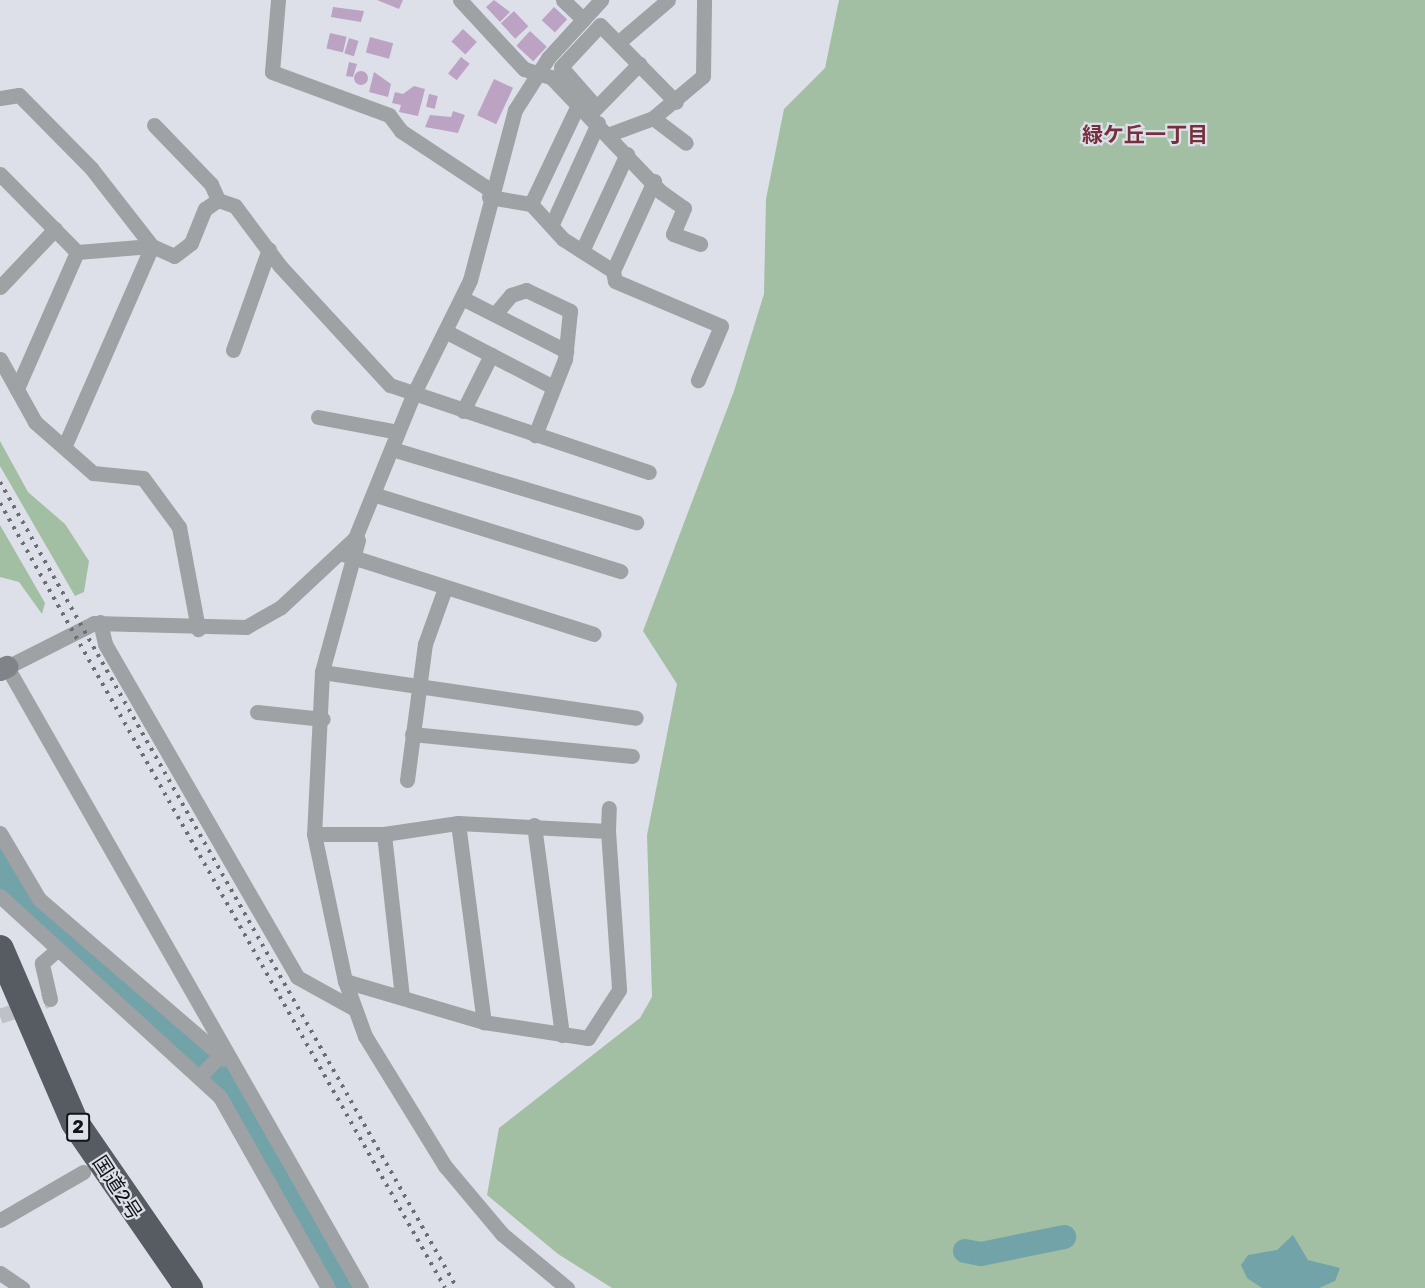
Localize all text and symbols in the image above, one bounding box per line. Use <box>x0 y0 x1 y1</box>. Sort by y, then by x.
district label: 緑ケ丘一丁目 <box>1082 122 1208 148</box>
road number: 2 <box>66 1112 90 1142</box>
street label: 国道2号 <box>87 1151 147 1225</box>

